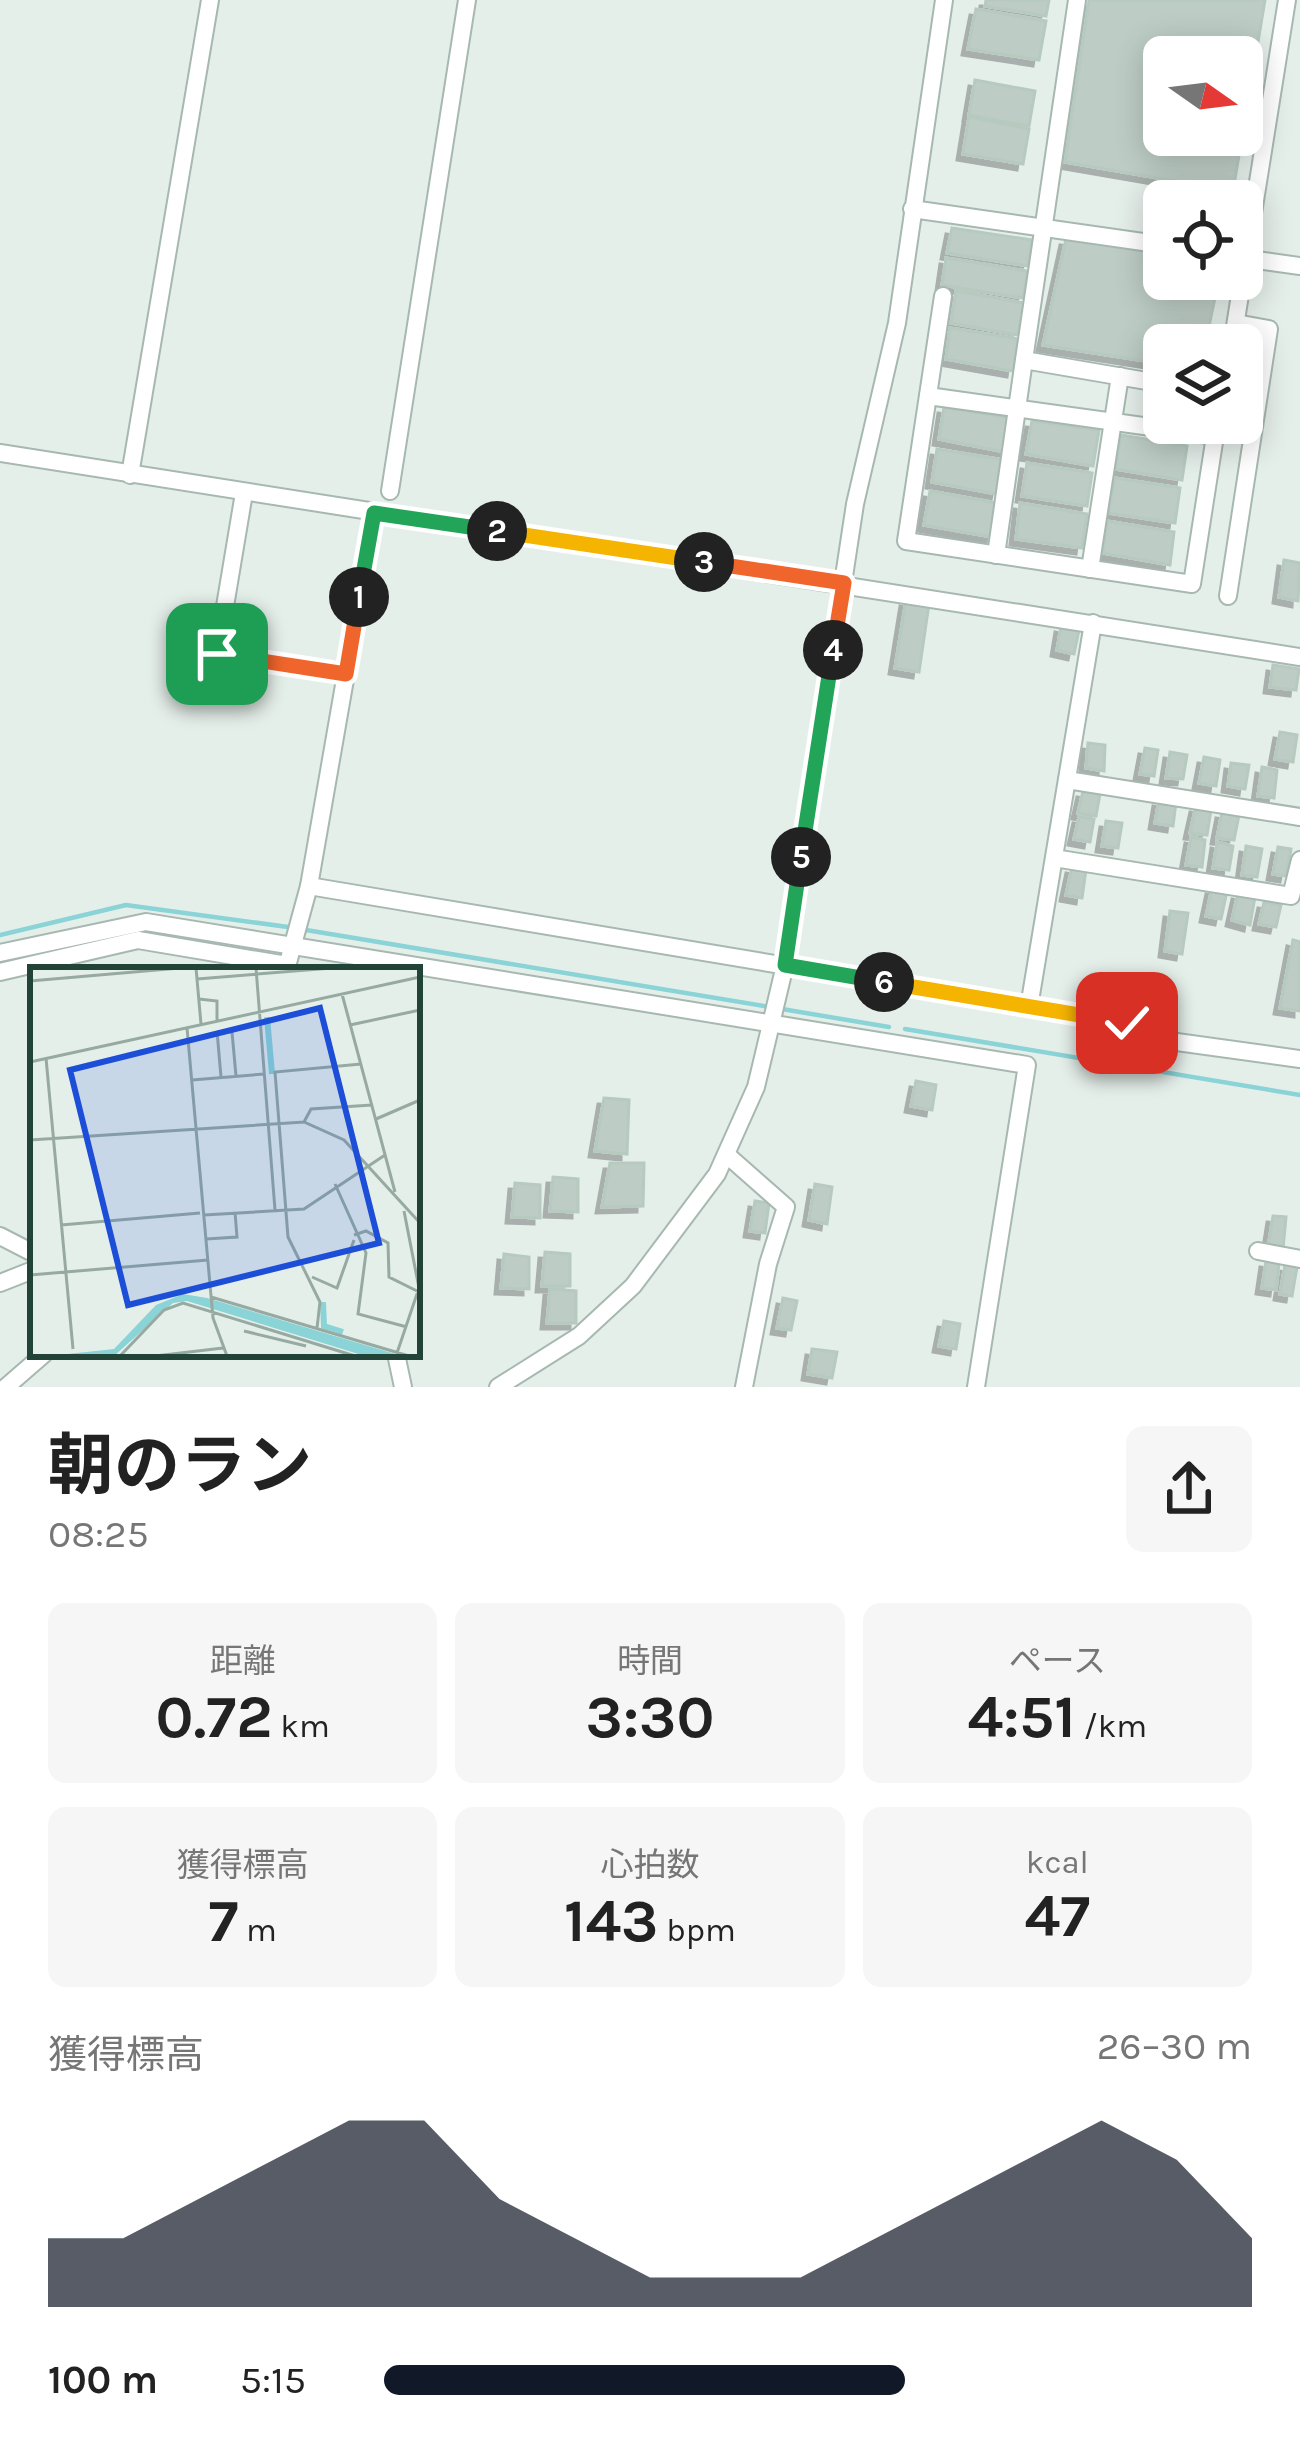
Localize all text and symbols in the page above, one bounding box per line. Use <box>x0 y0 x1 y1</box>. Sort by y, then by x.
north arrow <box>1143 36 1263 156</box>
map controls <box>1143 36 1263 444</box>
button: locate <box>1143 180 1263 300</box>
button: layers <box>1143 324 1263 444</box>
pin: 2 <box>467 501 527 561</box>
text: 2 <box>487 512 507 550</box>
pin: 3 <box>674 532 734 592</box>
text: 3 <box>694 543 714 581</box>
pin: 1 <box>329 567 389 627</box>
text: 1 <box>353 578 365 616</box>
pin <box>166 603 268 705</box>
pin: 4 <box>803 620 863 680</box>
icon: arrive <box>184 621 250 687</box>
text: 4 <box>823 631 843 669</box>
pin: 5 <box>771 827 831 887</box>
text: 5 <box>791 838 811 876</box>
pin: 6 <box>854 952 914 1012</box>
text: 6 <box>874 963 894 1001</box>
inset map <box>30 967 420 1357</box>
pin <box>1076 972 1178 1074</box>
icon: check <box>1094 990 1160 1056</box>
button: share <box>1126 1426 1252 1552</box>
text: 朝のラン <box>48 1427 312 1505</box>
text: 08:25 <box>48 1511 149 1557</box>
text: 距離 <box>210 1642 276 1680</box>
text: 時間 <box>617 1642 683 1680</box>
text: ペース <box>1009 1642 1106 1680</box>
text: 0.72 <box>156 1682 273 1752</box>
text: 3:30 <box>586 1682 714 1752</box>
text: 4:51 <box>967 1682 1076 1752</box>
text: km <box>273 1707 330 1745</box>
text: /km <box>1076 1707 1147 1745</box>
text: kcal <box>1026 1843 1089 1881</box>
text: 獲得標高 <box>177 1846 309 1884</box>
text: 心拍数 <box>600 1846 699 1884</box>
text: 47 <box>1025 1881 1090 1951</box>
text: 7 <box>208 1886 238 1956</box>
text: 143 <box>564 1886 658 1956</box>
text: m <box>238 1911 277 1949</box>
text: bpm <box>658 1911 736 1949</box>
text: 26–30 m <box>1097 2023 1252 2069</box>
text: 獲得標高 <box>48 2032 204 2078</box>
text: 100 m <box>48 2357 158 2403</box>
text: 5:15 <box>240 2357 306 2403</box>

